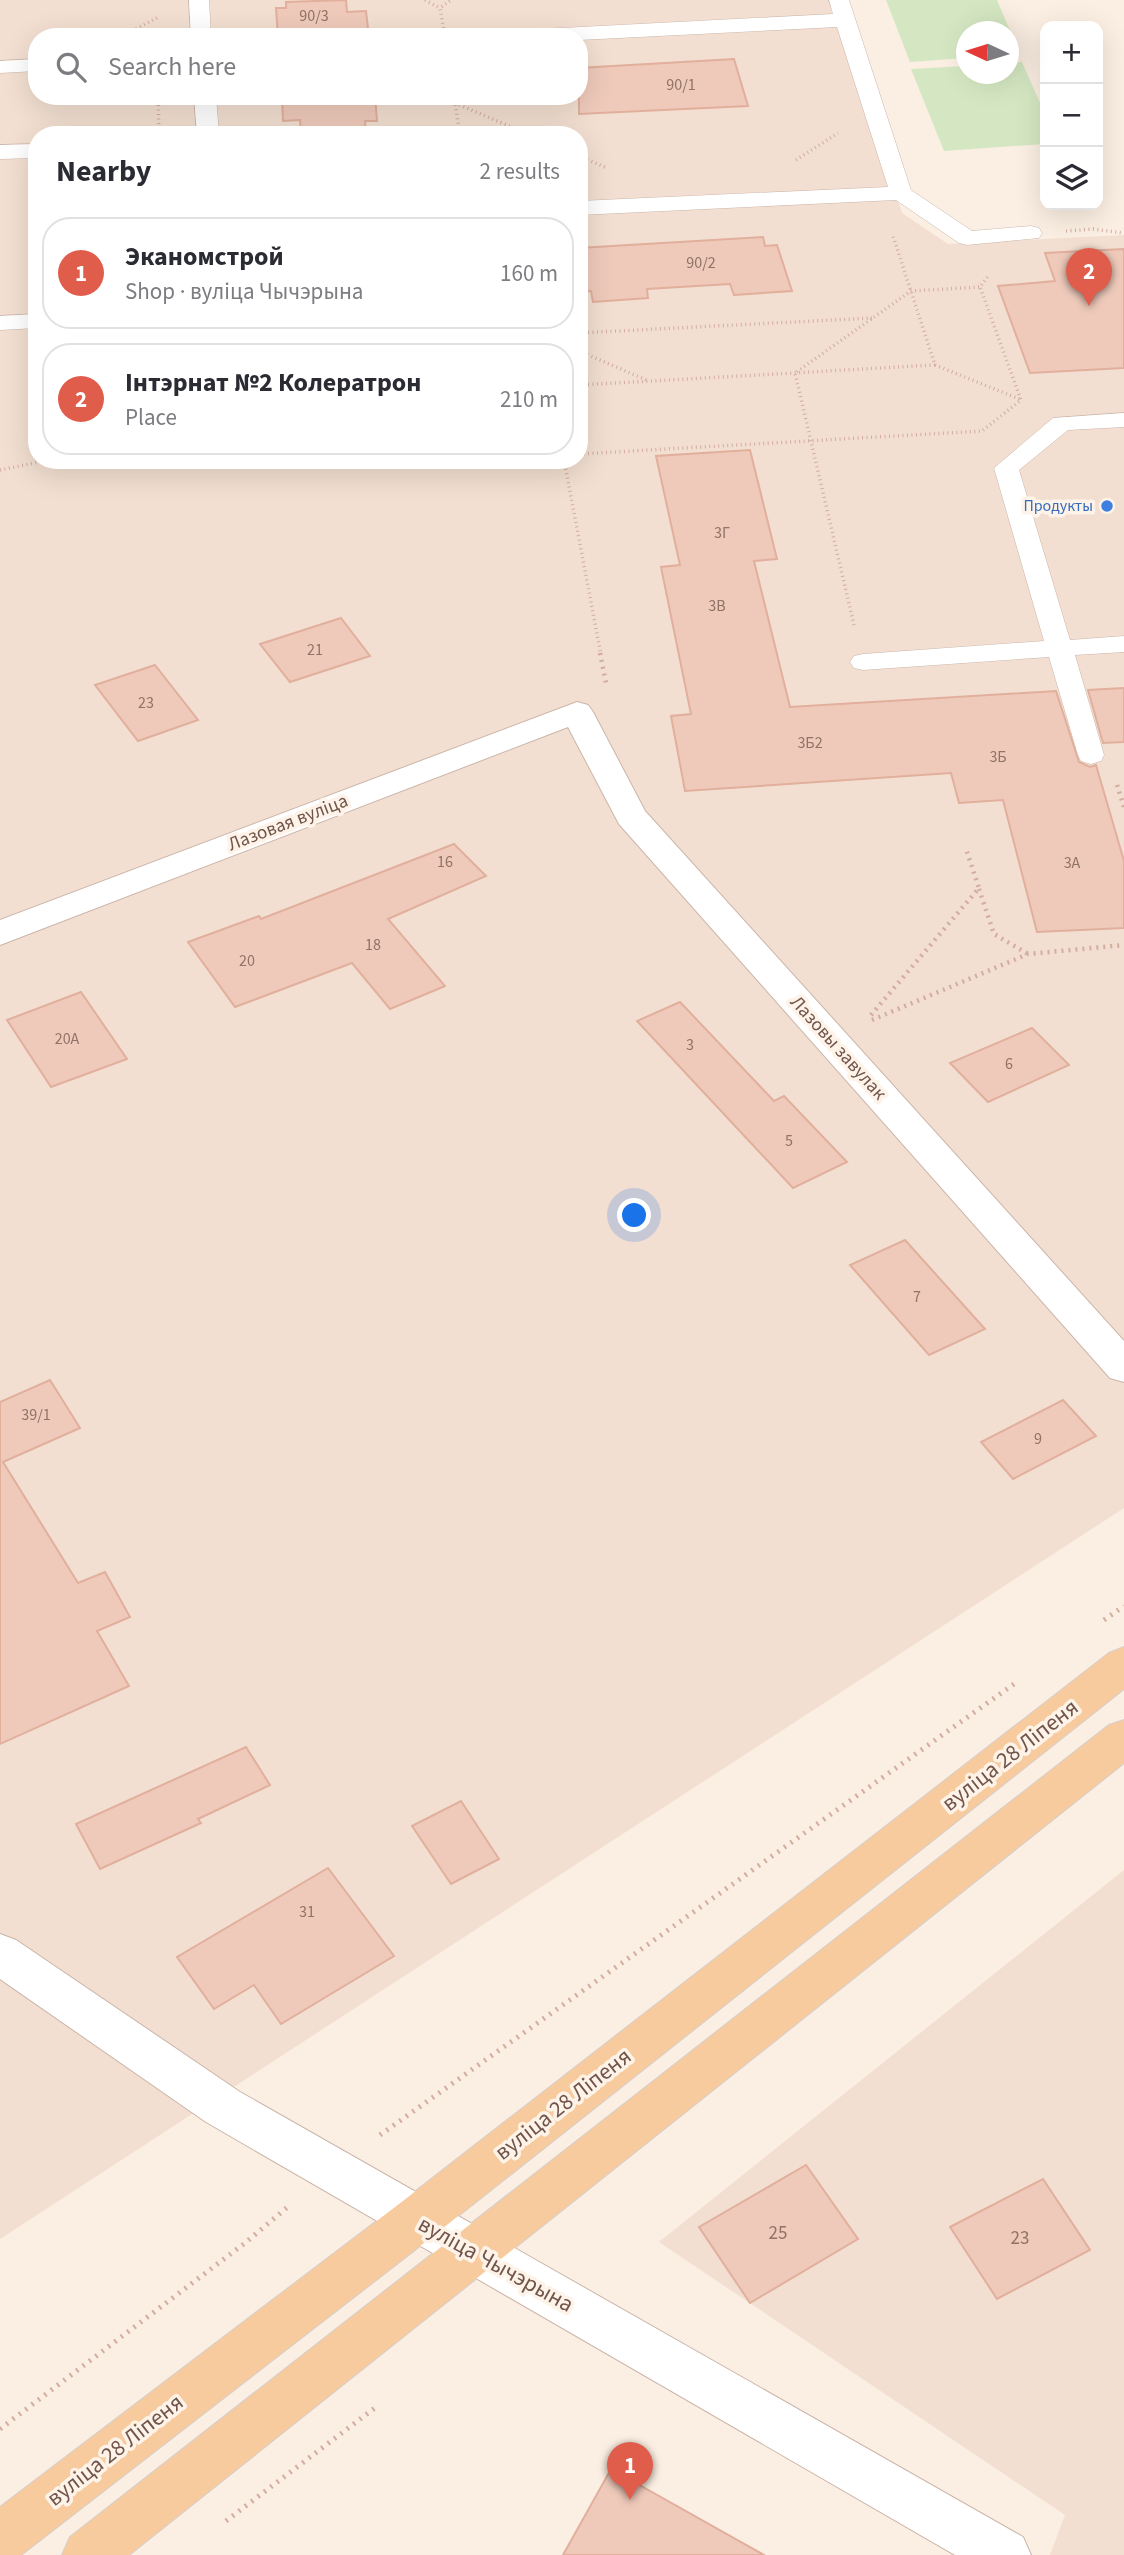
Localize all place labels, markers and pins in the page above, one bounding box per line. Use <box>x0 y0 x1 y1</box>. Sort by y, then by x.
pin: 2 <box>1066 248 1112 306</box>
place label: Продукты <box>1023 495 1093 517</box>
marker: Продукты <box>1099 498 1115 514</box>
pin: 1 <box>607 2442 653 2500</box>

